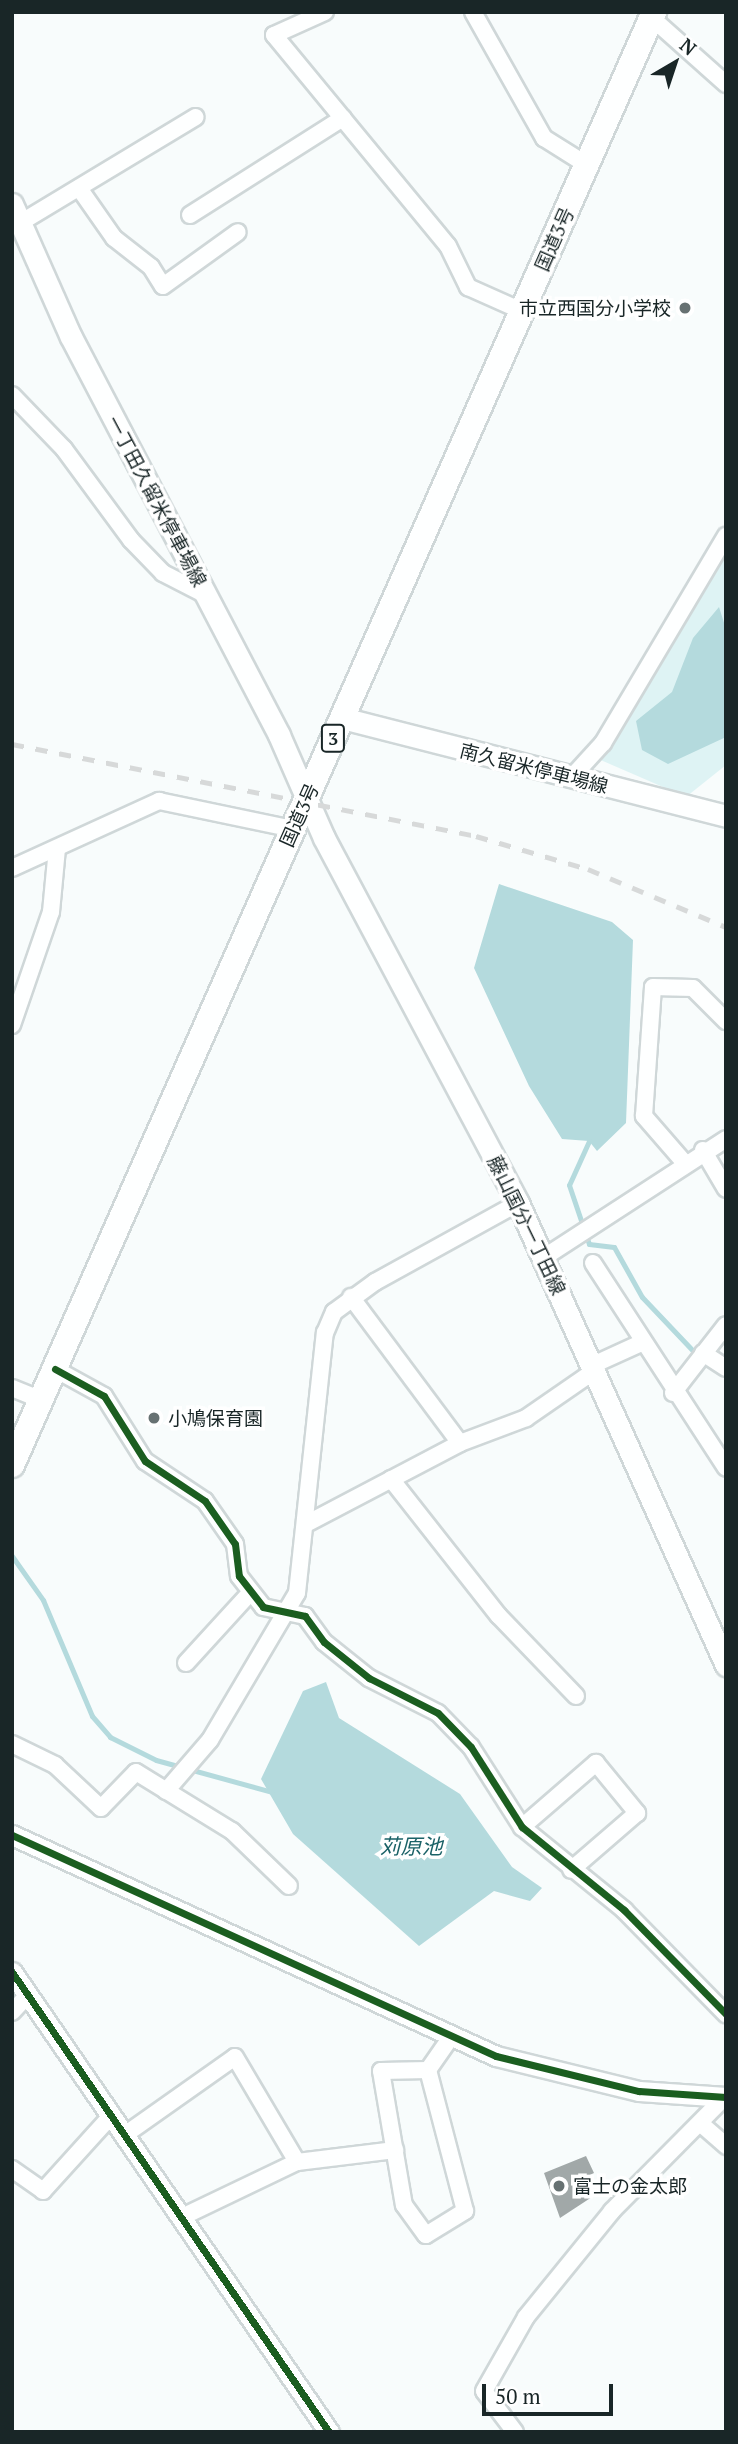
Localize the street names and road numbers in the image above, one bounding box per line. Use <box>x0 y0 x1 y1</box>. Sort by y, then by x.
street label: 国道3号 <box>530 204 578 274</box>
street label: 一丁田久留米停車場線 <box>102 412 212 590</box>
road number: 3 <box>321 724 345 752</box>
street label: 南久留米停車場線 <box>457 739 611 797</box>
street label: 国道3号 <box>275 780 323 850</box>
street label: 藤山国分一丁田線 <box>483 1152 571 1298</box>

